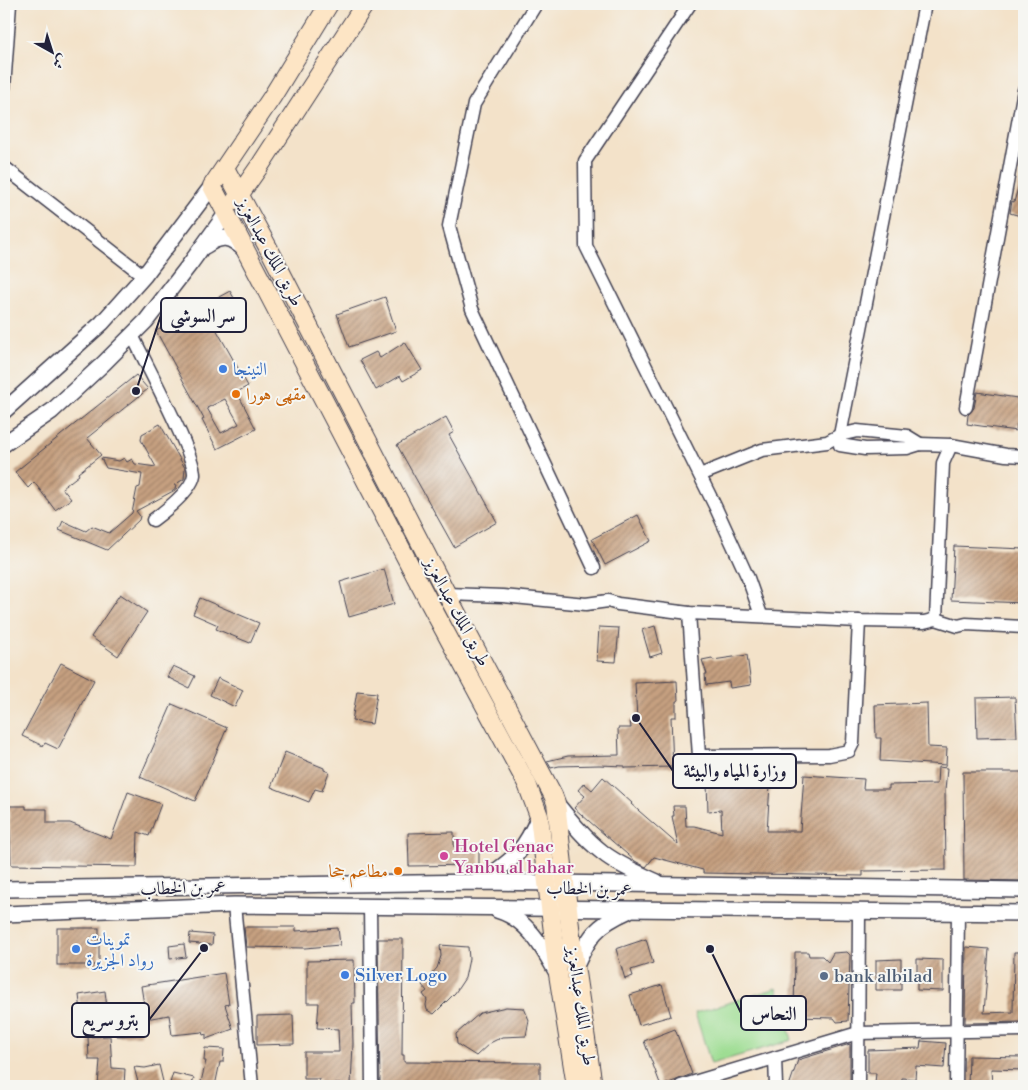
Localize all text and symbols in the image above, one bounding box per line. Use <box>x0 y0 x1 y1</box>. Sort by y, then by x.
north arrow <box>28 28 78 78</box>
text: ش <box>48 50 71 73</box>
street label: طريق الملك عبدالعزيز <box>231 192 308 310</box>
callout: سر السوشي <box>161 298 246 332</box>
text: سر السوشي <box>170 304 236 333</box>
place label: النينجا <box>233 358 267 381</box>
marker: النينجا <box>217 363 229 375</box>
place label: مقهى هورا <box>246 383 307 406</box>
marker: مقهى هورا <box>230 388 242 400</box>
street label: طريق الملك عبدالعزيز <box>418 552 495 670</box>
callout: وزارة المياه والبيئة <box>673 754 796 788</box>
text: وزارة المياه والبيئة <box>684 759 787 783</box>
place label: Hotel Genac Yanbu al bahar <box>453 835 574 879</box>
marker: Hotel Genac Yanbu al bahar <box>438 850 450 862</box>
place label: مطاعم جحا <box>328 860 388 888</box>
marker: مطاعم جحا <box>392 865 404 877</box>
street label: عمر بن الخطاب <box>140 875 226 901</box>
street label: عمر بن الخطاب <box>546 877 632 901</box>
place label: تموينات رواد الجزيرة <box>86 928 154 972</box>
marker: تموينات رواد الجزيرة <box>70 943 82 955</box>
street label: طريق الملك عبدالعزيز <box>561 943 601 1067</box>
place label: Silver Logo <box>355 964 447 987</box>
place label: bank albilad <box>834 965 933 988</box>
marker: Silver Logo <box>339 969 351 981</box>
marker: bank albilad <box>818 970 830 982</box>
callout: النحاس <box>741 996 806 1030</box>
text: النحاس <box>751 1002 797 1026</box>
callout: بترو سريع <box>72 1003 149 1037</box>
text: بترو سريع <box>81 1008 139 1037</box>

